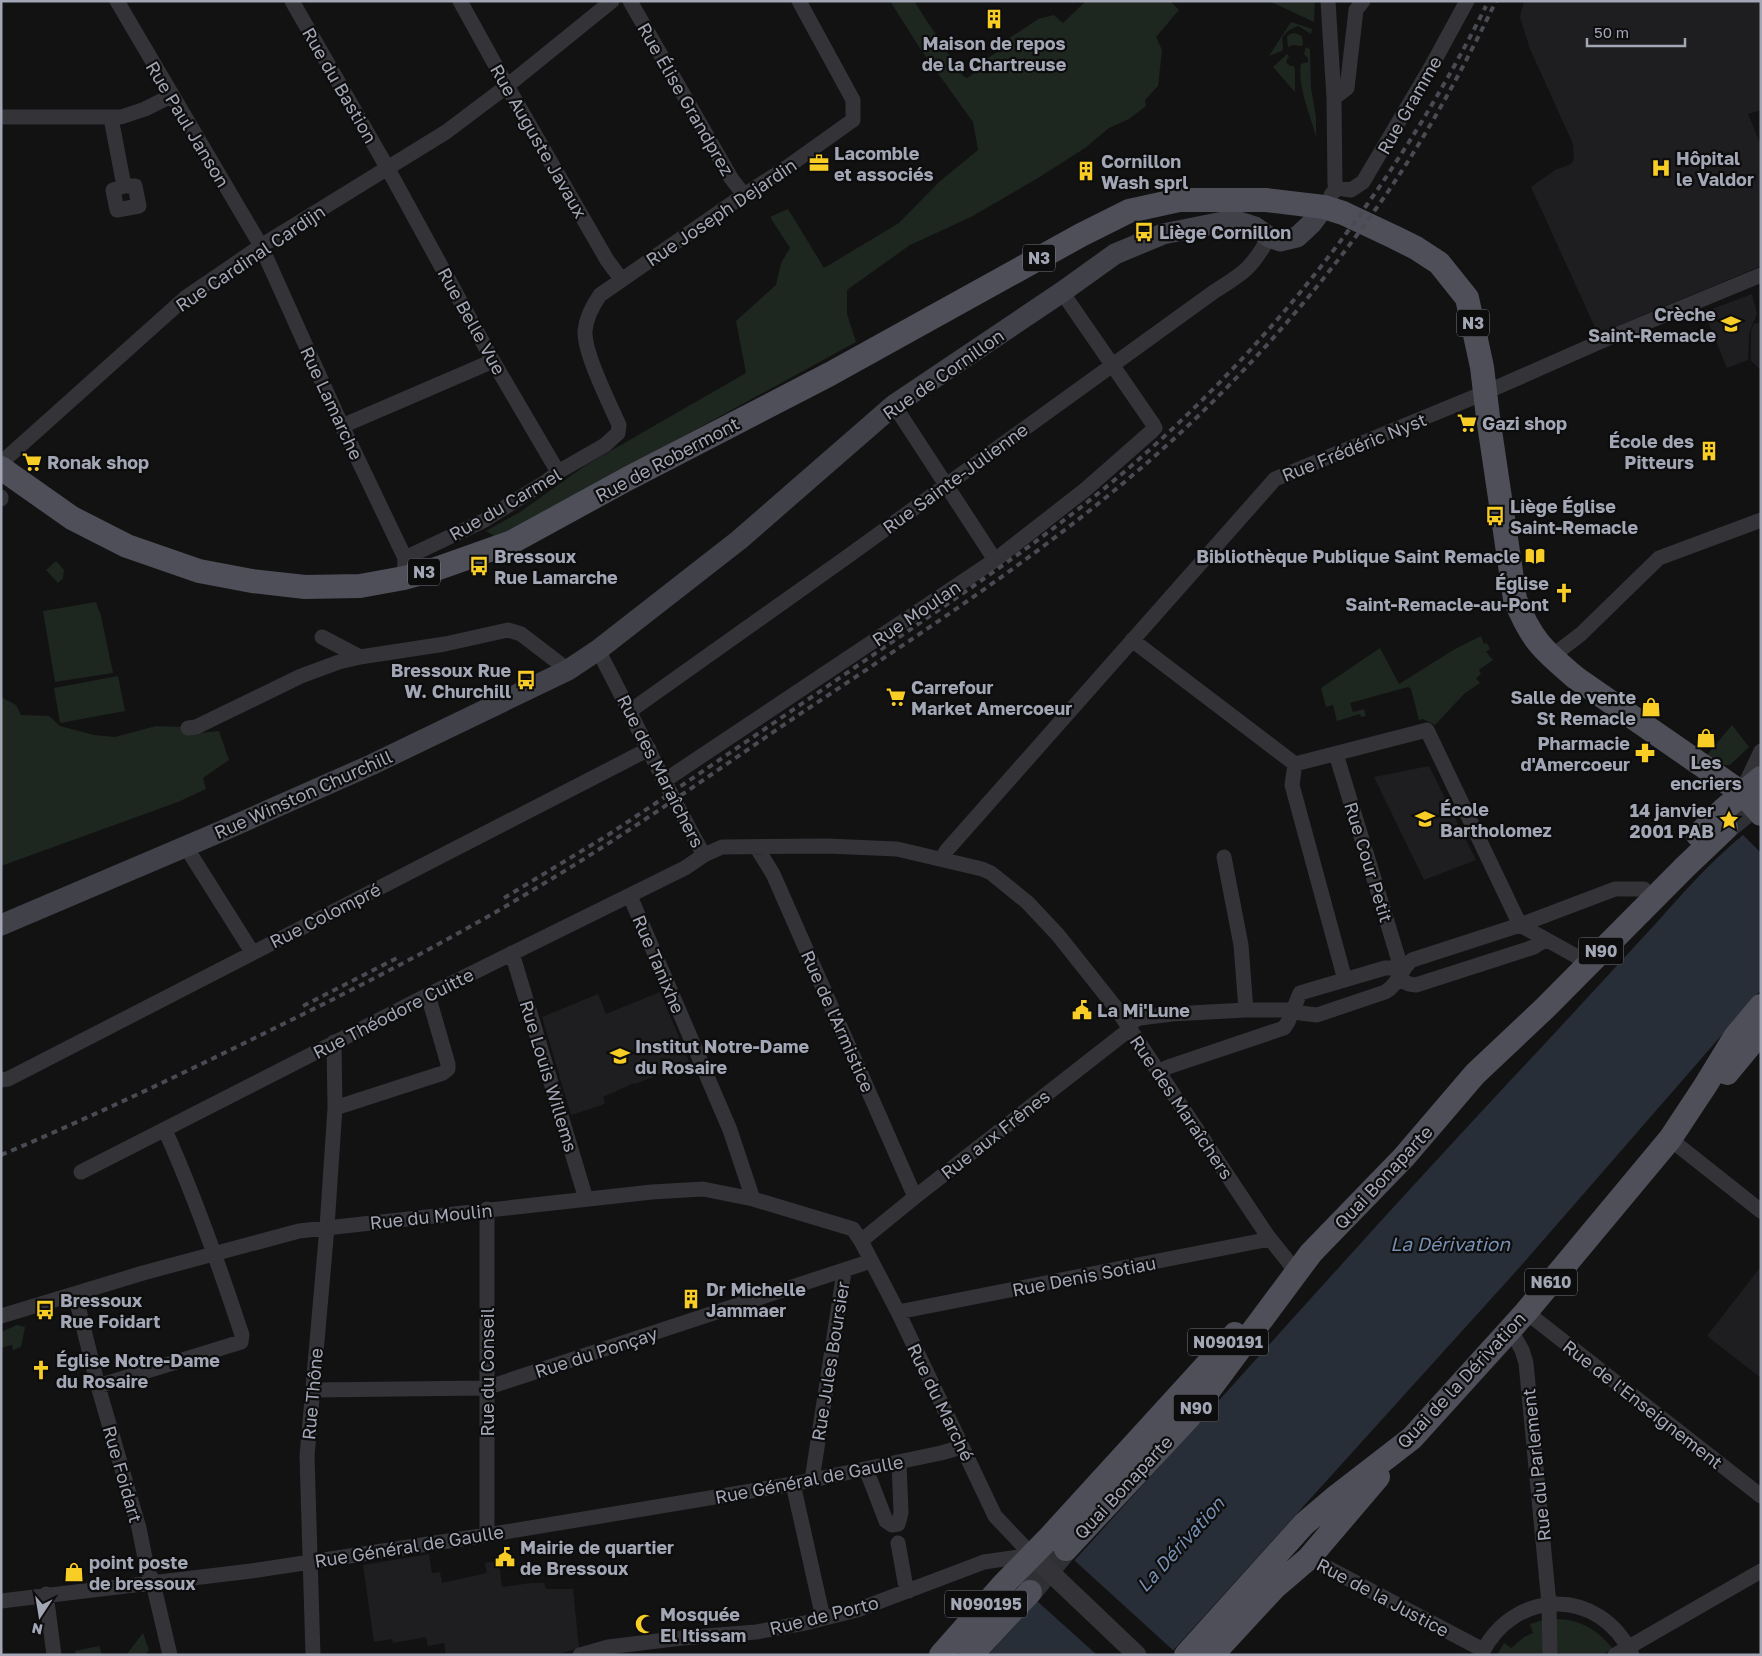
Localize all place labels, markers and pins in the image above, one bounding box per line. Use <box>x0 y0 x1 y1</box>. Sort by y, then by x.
building icon: Maison de repos de la Chartreuse <box>983 8 1005 30</box>
place label: Maison de repos de la Chartreuse <box>922 32 1067 75</box>
place label: Lacomble et associés <box>834 142 934 185</box>
place label: Hôpital le Valdor <box>1676 147 1754 190</box>
place label: Cornillon Wash sprl <box>1101 150 1188 193</box>
office icon: Lacomble et associés <box>808 152 830 174</box>
hospital icon: Hôpital le Valdor <box>1650 157 1672 179</box>
building icon: Cornillon Wash sprl <box>1075 160 1097 182</box>
bus stop icon: Liège Cornillon <box>1133 221 1155 243</box>
place label: Liège Cornillon <box>1159 221 1291 243</box>
place label: Crèche Saint-Remacle <box>1588 303 1716 346</box>
school or university icon: Crèche Saint-Remacle <box>1720 313 1742 335</box>
supermarket icon: Gazi shop <box>1456 412 1478 434</box>
place label: Gazi shop <box>1482 412 1567 434</box>
place label: École des Pitteurs <box>1609 430 1694 473</box>
building icon: École des Pitteurs <box>1698 440 1720 462</box>
supermarket icon: Ronak shop <box>21 451 43 473</box>
place label: Ronak shop <box>47 451 149 473</box>
place label: Liège Église Saint-Remacle <box>1510 495 1638 538</box>
bus stop icon: Liège Église Saint-Remacle <box>1484 505 1506 527</box>
place label: Bressoux Rue Lamarche <box>494 545 618 588</box>
place label: Bibliothèque Publique Saint Remacle <box>1196 545 1520 567</box>
library icon: Bibliothèque Publique Saint Remacle <box>1524 545 1546 567</box>
bus stop icon: Bressoux Rue Lamarche <box>468 555 490 577</box>
place label: Église Saint-Remacle-au-Pont <box>1345 572 1549 615</box>
church icon: Église Saint-Remacle-au-Pont <box>1553 582 1575 604</box>
place label: Bressoux Rue W. Churchill <box>391 659 511 702</box>
bus stop icon: Bressoux Rue W. Churchill <box>515 669 537 691</box>
place label: Carrefour Market Amercoeur <box>911 676 1072 719</box>
supermarket icon: Carrefour Market Amercoeur <box>885 686 907 708</box>
place label: Salle de vente St Remacle <box>1510 686 1636 729</box>
shop icon: Salle de vente St Remacle <box>1640 696 1662 718</box>
shop icon: Les encriers <box>1695 727 1717 749</box>
place label: Pharmacie d'Amercoeur <box>1520 732 1630 775</box>
pharmacy icon: Pharmacie d'Amercoeur <box>1634 742 1656 764</box>
place label: Les encriers <box>1670 751 1742 794</box>
place label: École Bartholomez <box>1440 798 1552 841</box>
place label: 14 janvier 2001 PAB <box>1629 799 1714 842</box>
school or university icon: École Bartholomez <box>1414 808 1436 830</box>
place icon: 14 janvier 2001 PAB <box>1718 809 1740 831</box>
public building icon: La Mi'Lune <box>1071 999 1093 1021</box>
place label: La Mi'Lune <box>1097 999 1190 1021</box>
place label: Institut Notre-Dame du Rosaire <box>635 1035 810 1078</box>
school or university icon: Institut Notre-Dame du Rosaire <box>609 1045 631 1067</box>
place label: Dr Michelle Jammaer <box>706 1278 806 1321</box>
building icon: Dr Michelle Jammaer <box>680 1288 702 1310</box>
place label: Bressoux Rue Foidart <box>60 1289 160 1332</box>
bus stop icon: Bressoux Rue Foidart <box>34 1299 56 1321</box>
place label: Église Notre-Dame du Rosaire <box>56 1349 220 1392</box>
church icon: Église Notre-Dame du Rosaire <box>30 1359 52 1381</box>
place label: Mairie de quartier de Bressoux <box>520 1536 674 1579</box>
public building icon: Mairie de quartier de Bressoux <box>494 1546 516 1568</box>
place label: point poste de bressoux <box>89 1551 196 1594</box>
shop icon: point poste de bressoux <box>63 1561 85 1583</box>
place label: Mosquée El Itissam <box>660 1603 746 1646</box>
mosque icon: Mosquée El Itissam <box>634 1613 656 1635</box>

